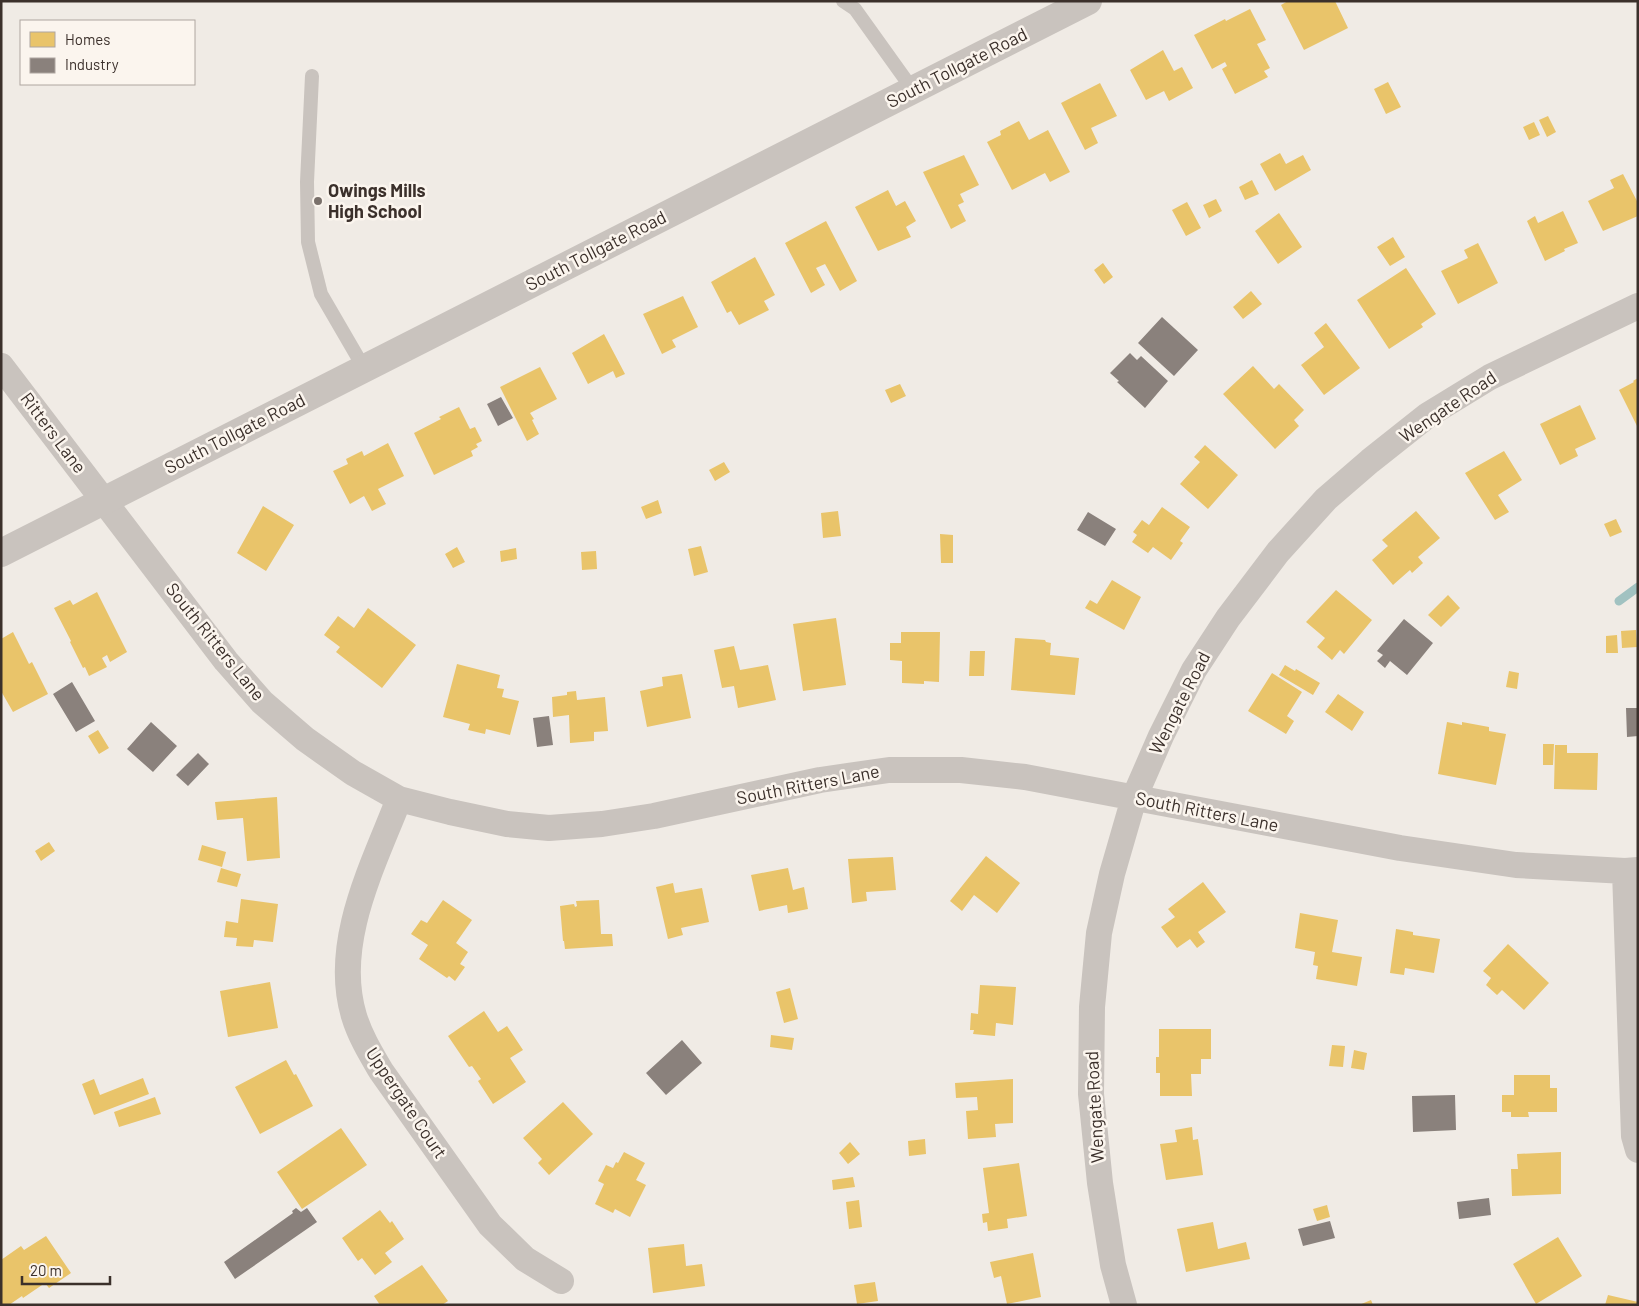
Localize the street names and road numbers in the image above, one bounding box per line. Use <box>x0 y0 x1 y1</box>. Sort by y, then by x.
street label: South Tollgate Road <box>883 22 1031 112</box>
street label: South Tollgate Road <box>522 205 670 295</box>
street label: Wengate Road <box>1395 366 1500 447</box>
street label: Ritters Lane <box>16 388 91 477</box>
street label: South Tollgate Road <box>161 388 309 478</box>
street label: South Ritters Lane <box>162 578 270 705</box>
street label: Wengate Road <box>1144 648 1214 758</box>
street label: South Ritters Lane <box>734 759 881 809</box>
street label: South Ritters Lane <box>1134 786 1281 836</box>
street label: Uppergate Court <box>362 1043 452 1162</box>
street label: Wengate Road <box>1080 1050 1108 1164</box>

